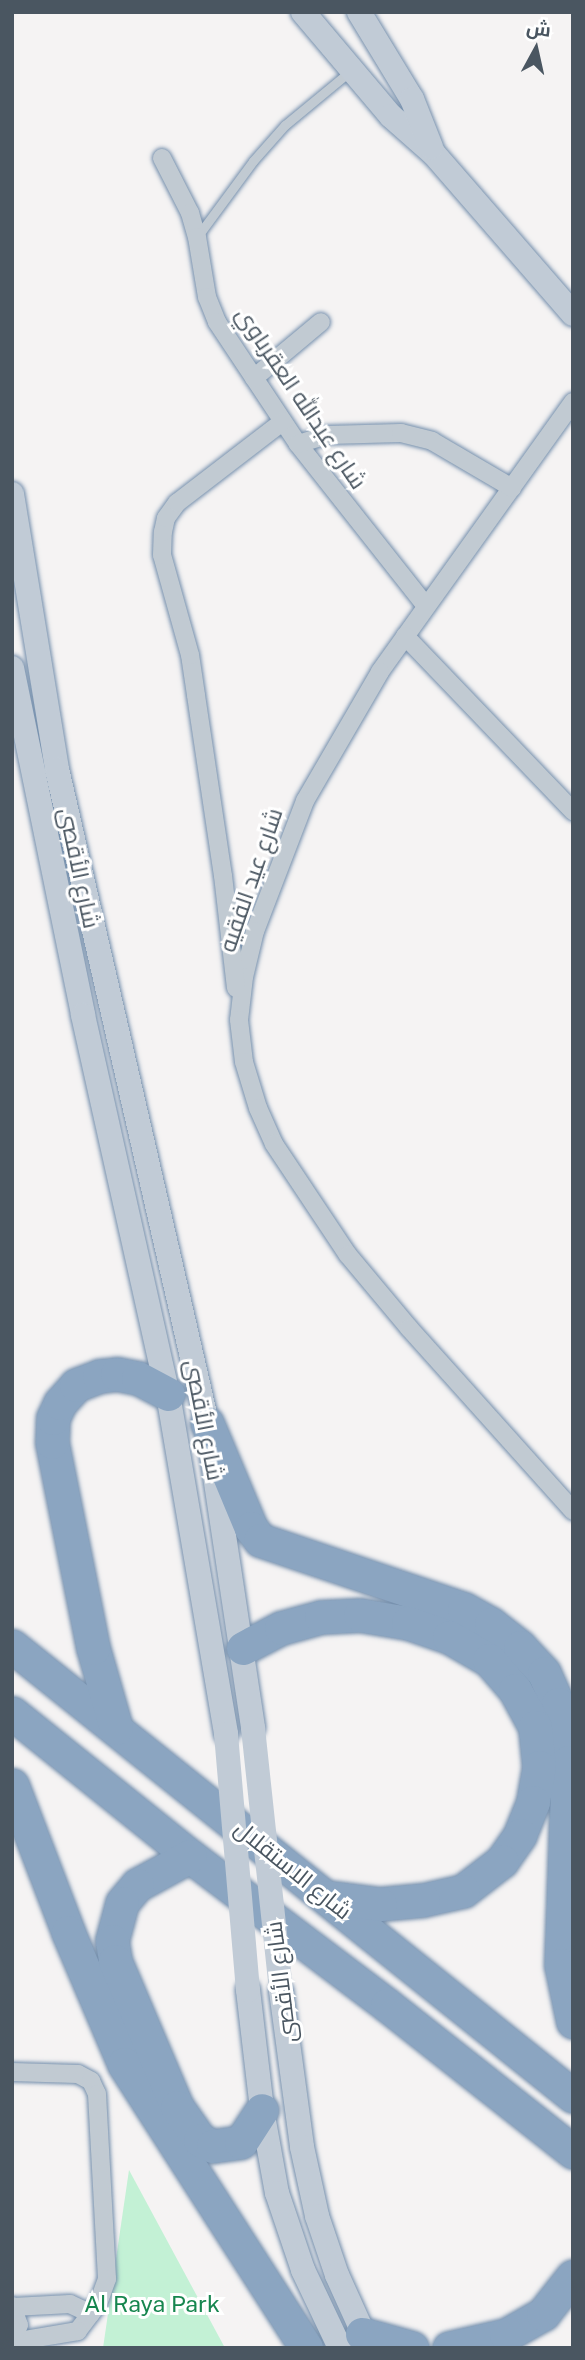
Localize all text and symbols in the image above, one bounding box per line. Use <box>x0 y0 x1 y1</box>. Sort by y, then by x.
north arrow <box>501 14 571 84</box>
text: ش <box>525 16 553 41</box>
street label: شارع عبدالله العقرباوي <box>230 302 372 494</box>
street label: شارع عيد الفقيه <box>213 804 289 956</box>
street label: شارع الأقصى <box>53 805 105 931</box>
street label: شارع الأقصى <box>179 1357 229 1483</box>
street label: شارع الاستقلال <box>229 1814 357 1926</box>
street label: شارع الأقصى <box>260 1920 302 2044</box>
park label: Al Raya Park <box>84 2290 220 2318</box>

